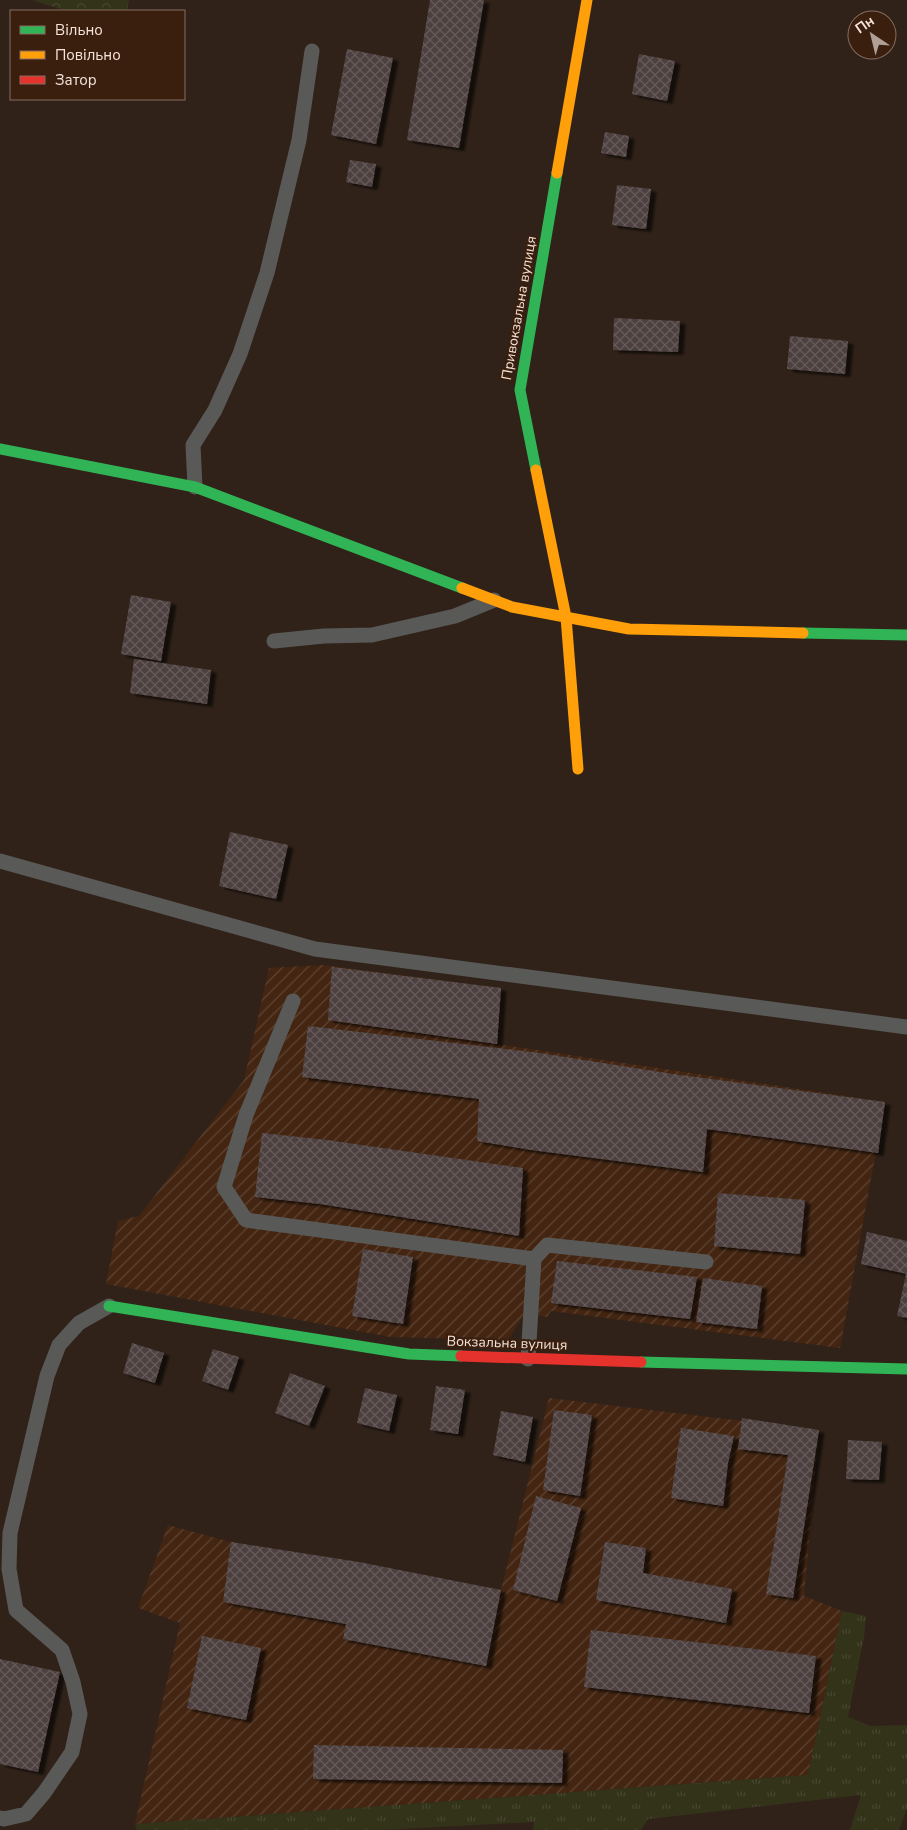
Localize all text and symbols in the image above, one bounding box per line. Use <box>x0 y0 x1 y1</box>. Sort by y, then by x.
legend <box>10 10 185 100</box>
north arrow <box>847 10 897 60</box>
text: Пн <box>851 11 878 38</box>
text: Вільно <box>55 20 103 40</box>
text: Повільно <box>55 45 121 65</box>
text: Затор <box>55 70 97 90</box>
street label: Привокзальна вулиця <box>497 234 541 382</box>
street label: Вокзальна вулиця <box>446 1331 568 1355</box>

